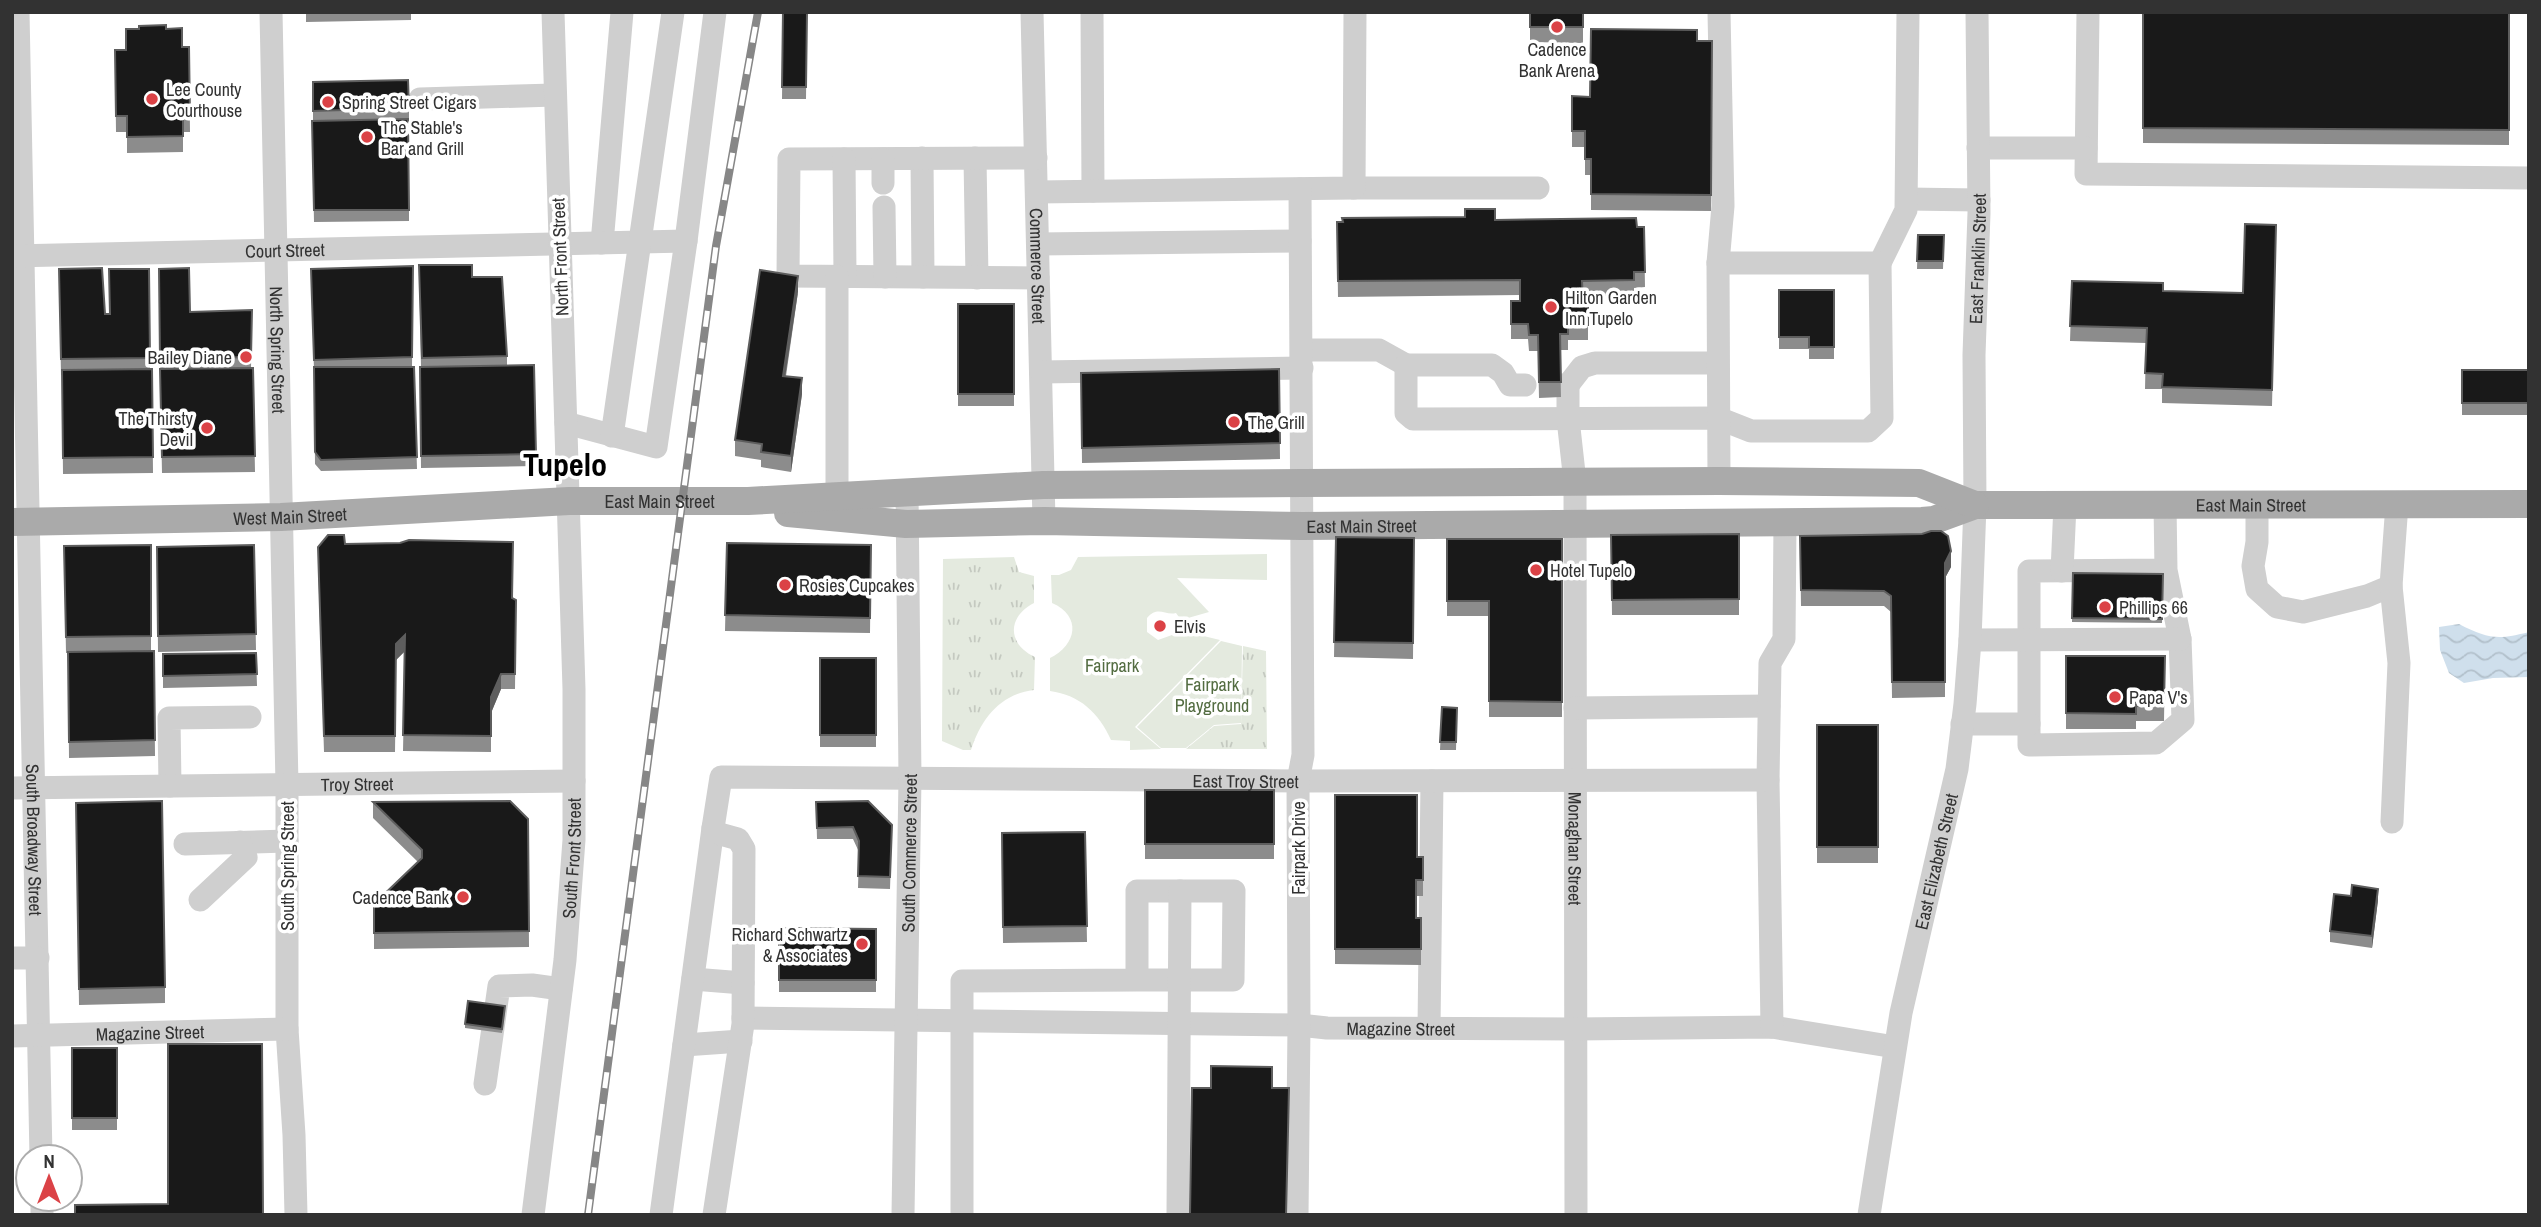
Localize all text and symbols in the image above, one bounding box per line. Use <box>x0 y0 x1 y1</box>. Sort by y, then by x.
marker: Cadence Bank Arena <box>1549 19 1565 35</box>
place label: Cadence Bank Arena <box>1519 37 1595 83</box>
place label: Lee County Courthouse <box>166 77 242 123</box>
place label: Spring Street Cigars <box>342 90 477 115</box>
marker: Lee County Courthouse <box>144 91 160 107</box>
marker: Spring Street Cigars <box>320 94 336 110</box>
place label: The Stable's Bar and Grill <box>381 115 464 161</box>
marker: The Stable's Bar and Grill <box>359 129 375 145</box>
street label: East Franklin Street <box>1963 193 1992 324</box>
street label: North Front Street <box>545 198 575 316</box>
street label: Commerce Street <box>1024 208 1052 324</box>
street label: Court Street <box>245 237 325 263</box>
place label: Hilton Garden Inn Tupelo <box>1565 285 1657 331</box>
street label: North Spring Street <box>264 286 292 414</box>
marker: Hilton Garden Inn Tupelo <box>1543 299 1559 315</box>
place label: Bailey Diane <box>147 345 232 370</box>
marker: Bailey Diane <box>238 349 254 365</box>
place label: The Thirsty Devil <box>119 406 194 452</box>
place label: The Grill <box>1248 410 1305 435</box>
marker: The Grill <box>1226 414 1242 430</box>
marker: The Thirsty Devil <box>199 420 215 436</box>
district label: Tupelo <box>523 443 607 486</box>
street label: East Main Street <box>604 489 715 514</box>
street label: East Main Street <box>2196 492 2306 517</box>
street label: West Main Street <box>233 501 347 530</box>
street label: East Main Street <box>1306 513 1417 538</box>
place label: Hotel Tupelo <box>1550 558 1632 583</box>
marker: Hotel Tupelo <box>1528 562 1544 578</box>
place label: Rosies Cupcakes <box>799 573 915 598</box>
marker: Rosies Cupcakes <box>777 577 793 593</box>
place label: Phillips 66 <box>2119 595 2188 620</box>
marker: Phillips 66 <box>2097 599 2113 615</box>
place label: Elvis <box>1174 614 1206 639</box>
marker: Elvis <box>1152 618 1168 634</box>
park label: Fairpark <box>1085 653 1140 678</box>
park label: Fairpark Playground <box>1175 672 1249 718</box>
place label: Papa V's <box>2129 685 2188 710</box>
marker: Papa V's <box>2107 689 2123 705</box>
street label: South Broadway Street <box>21 764 49 916</box>
street label: East Troy Street <box>1193 768 1299 794</box>
street label: Troy Street <box>321 771 393 797</box>
street label: South Commerce Street <box>895 774 922 932</box>
street label: East Elizabeth Street <box>1908 791 1963 932</box>
street label: Monaghan Street <box>1563 792 1588 905</box>
street label: South Front Street <box>556 798 587 919</box>
street label: South Spring Street <box>275 801 300 931</box>
street label: Fairpark Drive <box>1286 801 1311 895</box>
place label: Cadence Bank <box>352 885 450 910</box>
marker: Cadence Bank <box>455 889 471 905</box>
place label: Richard Schwartz & Associates <box>732 922 848 968</box>
marker: Richard Schwartz & Associates <box>854 936 870 952</box>
street label: Magazine Street <box>1347 1016 1455 1041</box>
street label: Magazine Street <box>95 1019 204 1046</box>
north arrow <box>14 1143 84 1213</box>
text: N <box>43 1148 55 1174</box>

